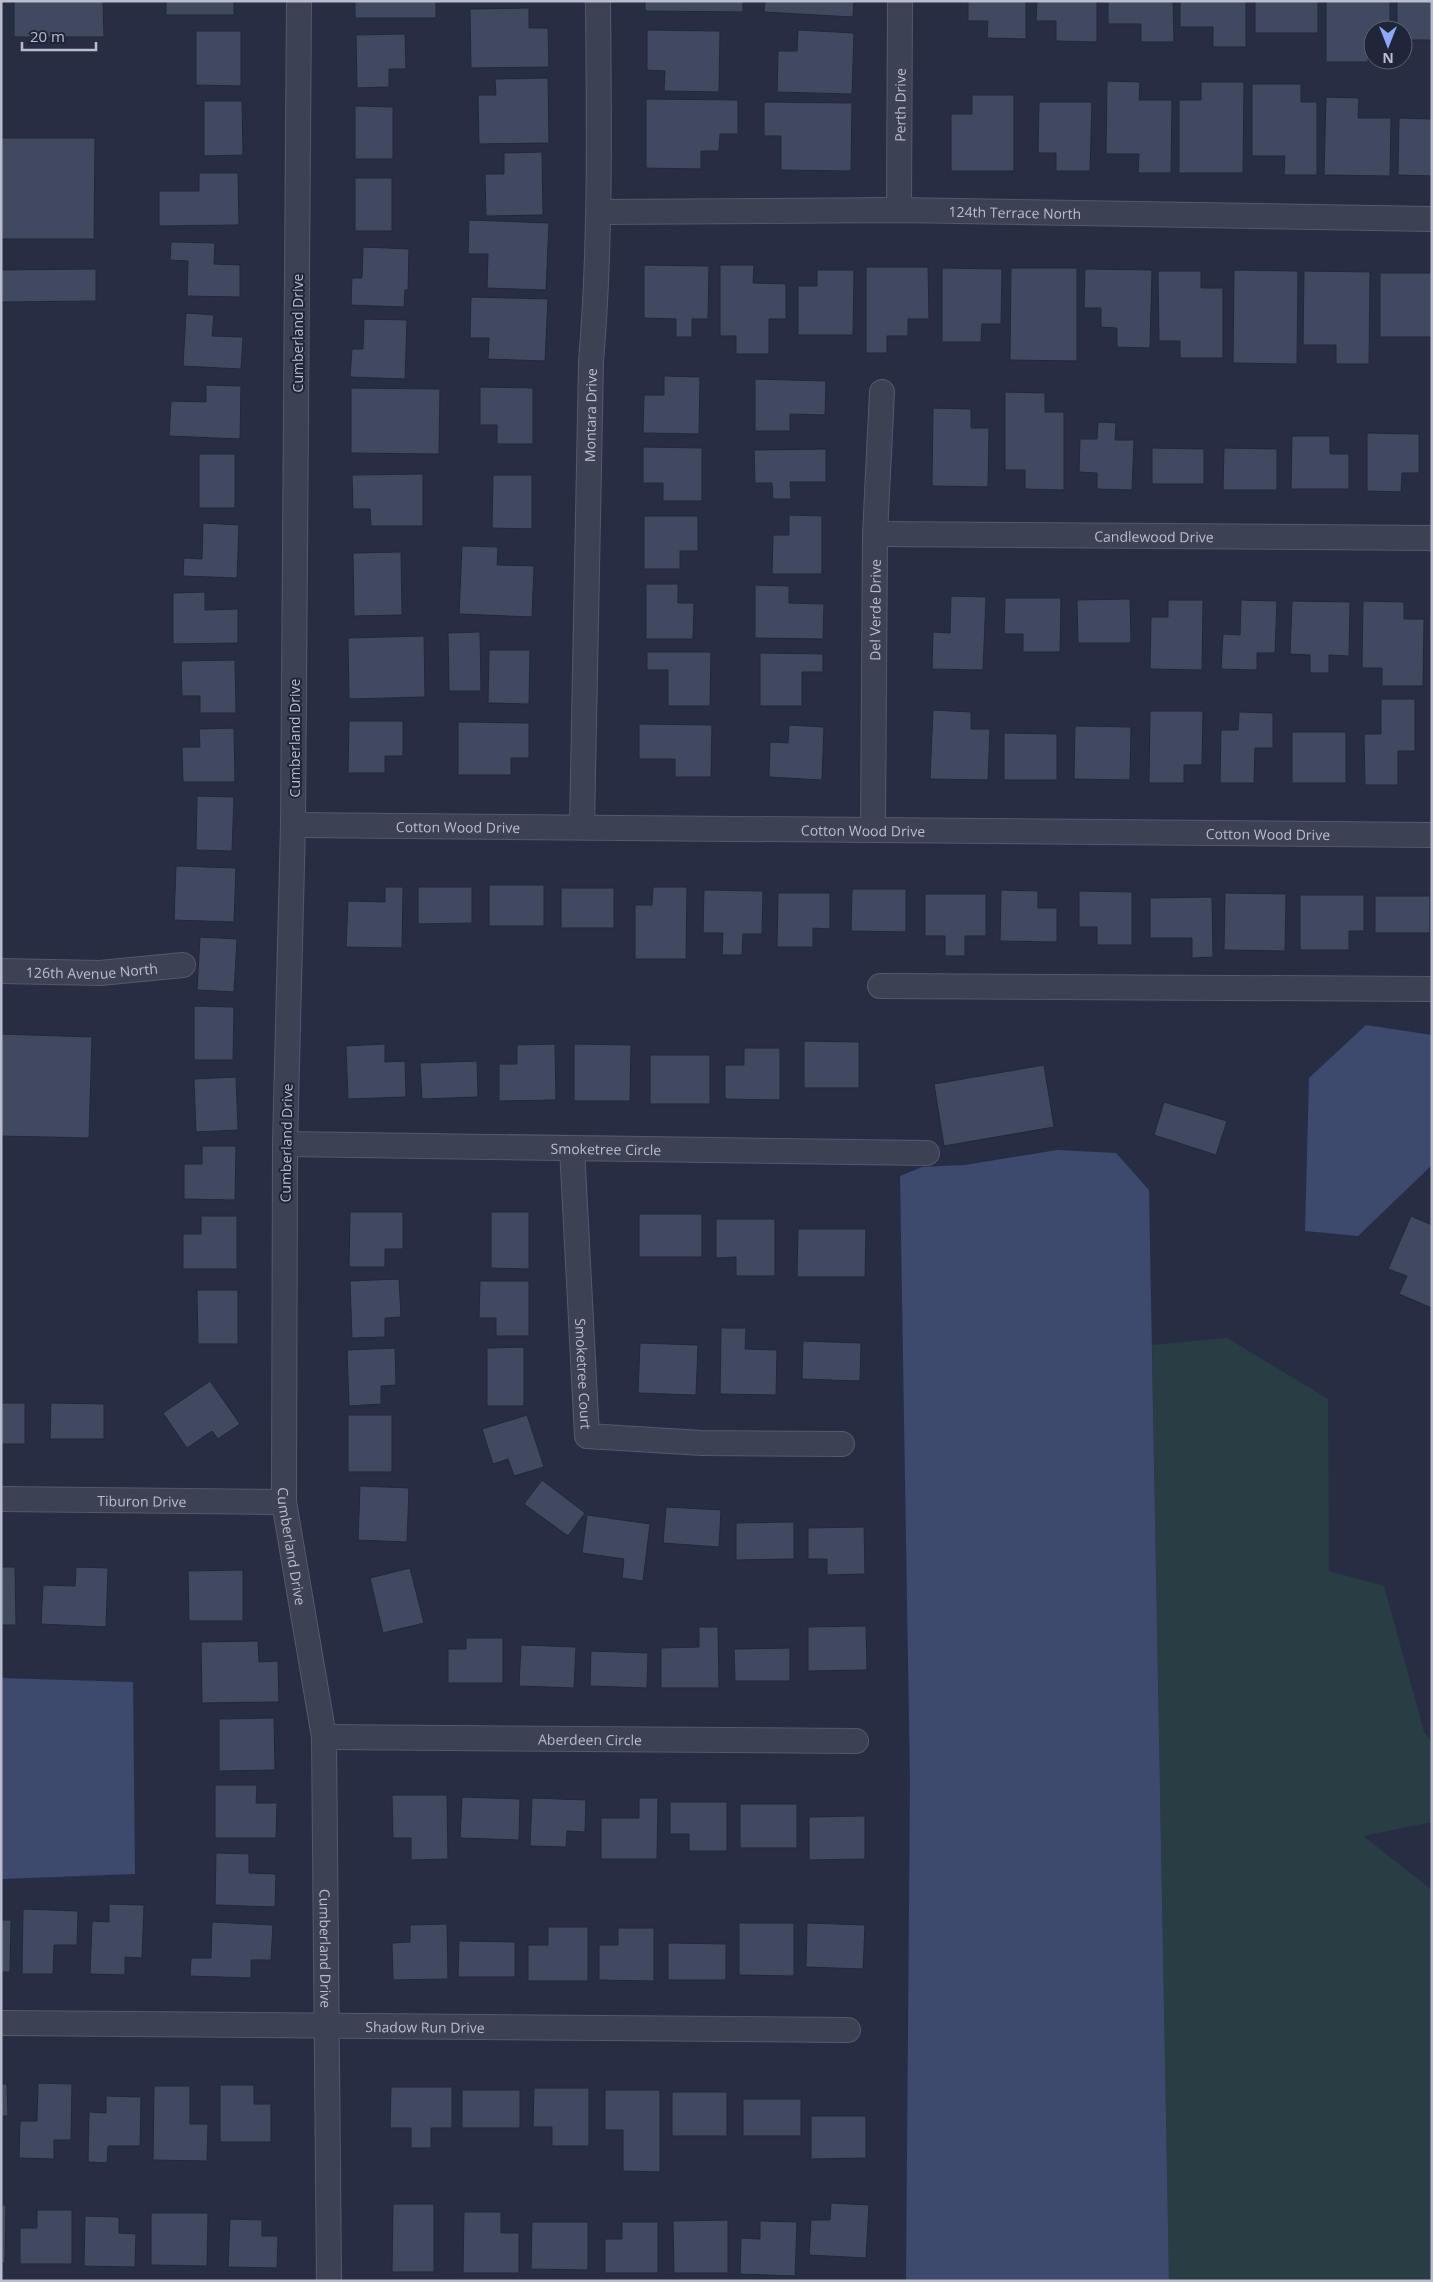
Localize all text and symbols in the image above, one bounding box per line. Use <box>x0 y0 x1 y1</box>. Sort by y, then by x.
scale bar <box>22 20 96 52</box>
north arrow <box>1363 20 1413 70</box>
text: 20 m <box>30 26 65 46</box>
text: N <box>1382 49 1394 68</box>
street label: Perth Drive <box>890 68 909 142</box>
street label: 124th Terrace North <box>948 201 1081 223</box>
street label: Cumberland Drive <box>288 273 307 392</box>
street label: Montara Drive <box>580 368 600 462</box>
street label: Candlewood Drive <box>1094 526 1214 546</box>
street label: Del Verde Drive <box>865 559 884 661</box>
street label: Cumberland Drive <box>285 678 304 797</box>
street label: Cotton Wood Drive <box>396 816 520 836</box>
street label: Cotton Wood Drive <box>801 820 925 840</box>
street label: Cotton Wood Drive <box>1206 824 1330 844</box>
street label: 126th Avenue North <box>26 958 159 982</box>
street label: Cumberland Drive <box>275 1083 297 1203</box>
street label: Smoketree Circle <box>550 1138 662 1159</box>
street label: Smoketree Court <box>571 1318 596 1430</box>
street label: Cumberland Drive <box>274 1487 311 1607</box>
street label: Tiburon Drive <box>97 1491 187 1510</box>
street label: Aberdeen Circle <box>538 1729 642 1749</box>
street label: Cumberland Drive <box>316 1889 336 2008</box>
street label: Shadow Run Drive <box>365 2017 485 2036</box>

